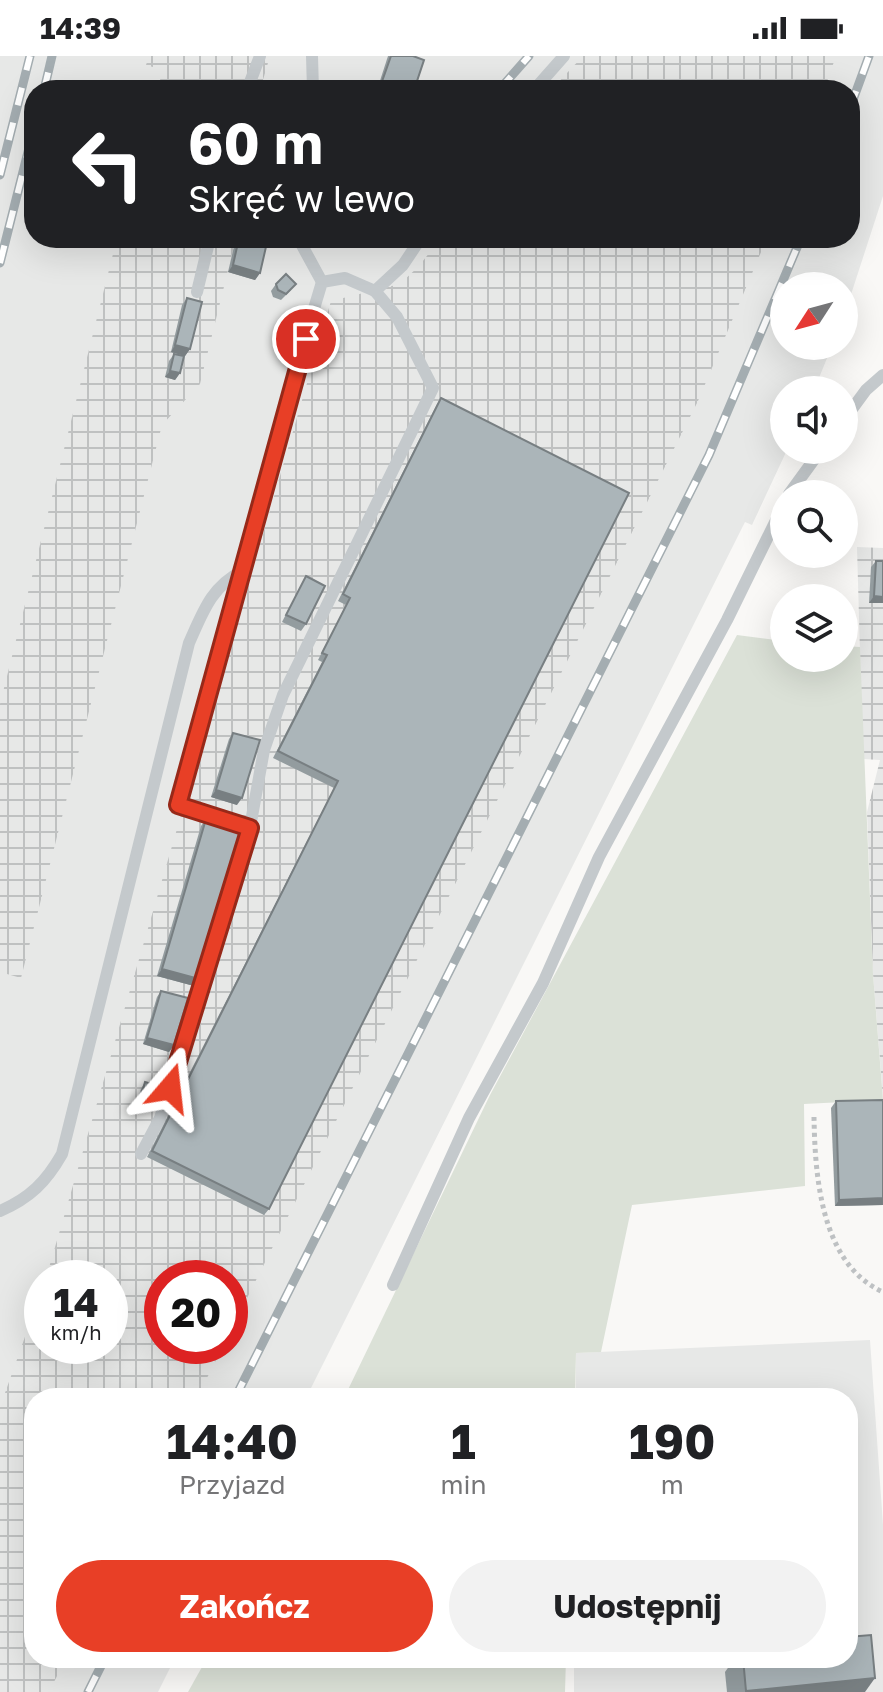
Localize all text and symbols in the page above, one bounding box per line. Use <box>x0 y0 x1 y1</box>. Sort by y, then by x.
text: 14:39 <box>40 10 121 46</box>
text: 60 m <box>188 109 323 176</box>
icon: left <box>56 112 160 216</box>
text: Skręć w lewo <box>188 177 415 220</box>
north arrow <box>770 272 858 360</box>
map controls <box>770 272 858 672</box>
pin <box>272 305 340 373</box>
icon: arrive <box>284 317 328 361</box>
button: sound <box>770 376 858 464</box>
button: search <box>770 480 858 568</box>
button: layers <box>770 584 858 672</box>
position arrow <box>128 1046 212 1130</box>
speed limit sign: 20 <box>144 1260 248 1364</box>
text: 14 <box>53 1278 99 1326</box>
text: km/h <box>51 1320 101 1344</box>
text: 14:40 <box>167 1412 298 1470</box>
text: 1 <box>451 1412 476 1470</box>
text: 190 <box>629 1412 715 1470</box>
text: Przyjazd <box>179 1469 285 1500</box>
text: min <box>440 1469 486 1500</box>
text: m <box>661 1469 684 1500</box>
button: Zakończ <box>56 1560 433 1652</box>
button: Udostępnij <box>449 1560 826 1652</box>

